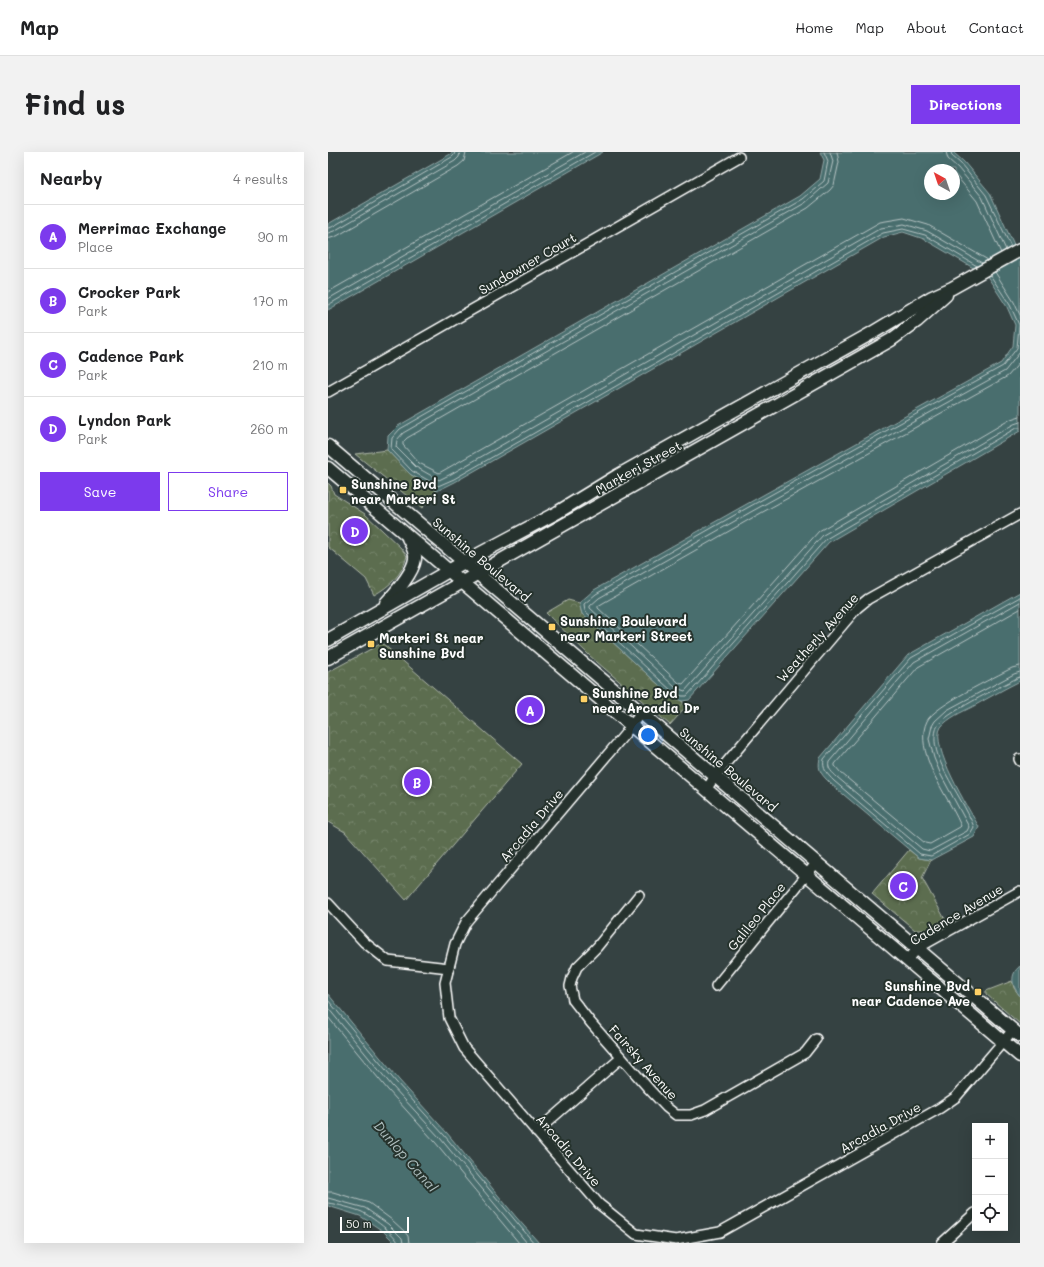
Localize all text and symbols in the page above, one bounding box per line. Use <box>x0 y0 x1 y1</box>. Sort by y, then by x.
text: Map <box>20 15 59 40</box>
text: Home <box>795 18 833 37</box>
text: Map <box>855 18 884 37</box>
text: About <box>906 18 947 37</box>
text: Contact <box>969 18 1024 37</box>
button: Directions <box>911 85 1020 124</box>
text: Find us <box>24 86 125 122</box>
north arrow <box>924 164 960 200</box>
text: Nearby <box>40 167 102 189</box>
text: 4 results <box>233 170 288 187</box>
text: Merrimac Exchange <box>78 218 226 238</box>
text: A <box>48 228 58 245</box>
text: 90 m <box>258 228 288 245</box>
street label: Sundowner Court <box>475 228 579 298</box>
text: Place <box>78 238 113 255</box>
text: Crocker Park <box>78 282 181 302</box>
text: B <box>49 292 57 309</box>
text: 170 m <box>252 292 288 309</box>
text: Park <box>78 302 107 319</box>
text: Cadence Park <box>78 346 184 366</box>
text: C <box>48 356 58 373</box>
text: 210 m <box>252 356 288 373</box>
text: Park <box>78 366 107 383</box>
text: Lyndon Park <box>78 410 171 430</box>
text: D <box>48 420 58 437</box>
text: 260 m <box>250 420 288 437</box>
text: Park <box>78 430 107 447</box>
street label: Markeri Street <box>592 436 684 498</box>
button: Save <box>40 472 160 511</box>
button: Share <box>168 472 288 511</box>
place label: Sunshine Bvd near Markeri St <box>351 475 456 507</box>
marker: Sunshine Bvd near Markeri St <box>338 485 348 495</box>
street label: Sunshine Boulevard <box>430 513 534 605</box>
pin: D <box>342 516 368 546</box>
street label: Weatherly Avenue <box>772 589 862 685</box>
place label: Sunshine Boulevard near Markeri Street <box>560 612 693 644</box>
marker: Sunshine Boulevard near Markeri Street <box>547 622 557 632</box>
place label: Markeri St near Sunshine Bvd <box>379 629 484 661</box>
marker: Markeri St near Sunshine Bvd <box>366 639 376 649</box>
place label: Sunshine Bvd near Arcadia Dr <box>592 684 700 716</box>
marker: Sunshine Bvd near Arcadia Dr <box>579 694 589 704</box>
pin: A <box>517 695 543 725</box>
street label: Sunshine Boulevard <box>677 723 781 815</box>
your location <box>638 725 658 745</box>
pin: B <box>404 767 430 797</box>
street label: Arcadia Drive <box>496 785 566 865</box>
pin: C <box>890 871 916 901</box>
street label: Galileo Place <box>723 878 789 954</box>
street label: Cadence Avenue <box>906 879 1006 949</box>
place label: Sunshine Bvd near Cadence Ave <box>852 977 970 1009</box>
marker: Sunshine Bvd near Cadence Ave <box>973 987 983 997</box>
street label: Fairsky Avenue <box>606 1021 682 1103</box>
street label: Arcadia Drive <box>836 1098 924 1156</box>
street label: Arcadia Drive <box>533 1110 605 1190</box>
water label: Dunlop Canal <box>370 1116 443 1196</box>
map controls <box>972 1123 1008 1231</box>
button: + <box>972 1123 1008 1159</box>
button: − <box>972 1159 1008 1195</box>
button: locate <box>972 1195 1008 1231</box>
scale bar <box>340 1215 409 1234</box>
text: 50 m <box>346 1216 372 1231</box>

